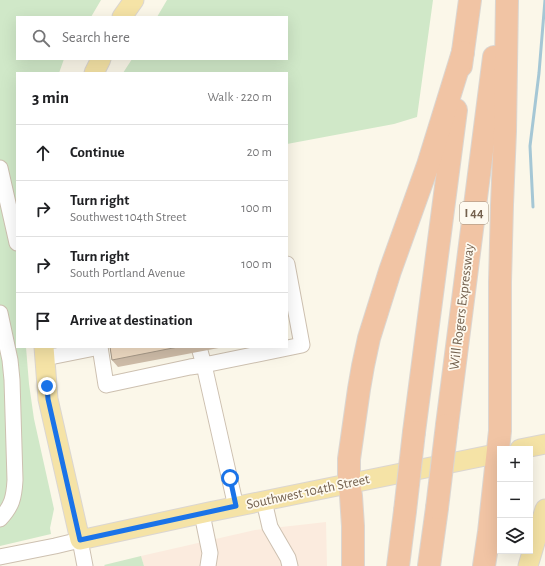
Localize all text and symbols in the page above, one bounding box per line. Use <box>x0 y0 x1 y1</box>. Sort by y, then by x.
search box <box>16 16 288 60</box>
icon: search <box>30 27 52 49</box>
text: Search here <box>62 30 130 45</box>
text: 3 min <box>32 89 69 106</box>
text: Walk · 220 m <box>207 91 272 104</box>
icon: ahead <box>32 142 54 164</box>
text: Continue <box>70 145 125 160</box>
text: 20 m <box>247 146 272 159</box>
text: Turn right <box>70 193 129 208</box>
icon: right <box>32 198 54 220</box>
text: 100 m <box>241 202 272 215</box>
road number: I 44 <box>460 202 488 224</box>
text: Southwest 104th Street <box>70 211 186 224</box>
street label: Will Rogers Expressway <box>447 243 477 371</box>
text: Turn right <box>70 249 129 264</box>
icon: right <box>32 254 54 276</box>
text: 100 m <box>241 258 272 271</box>
text: South Portland Avenue <box>70 267 185 280</box>
icon: arrive <box>32 310 54 332</box>
text: Arrive at destination <box>70 313 193 328</box>
route end <box>38 377 56 395</box>
map controls <box>497 446 533 554</box>
button: + <box>497 446 533 482</box>
route start <box>221 469 239 487</box>
street label: Southwest 104th Street <box>245 472 371 512</box>
button: − <box>497 482 533 518</box>
button: layers <box>497 518 533 554</box>

